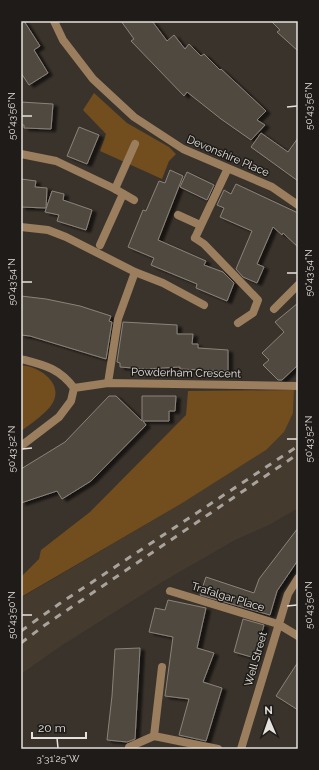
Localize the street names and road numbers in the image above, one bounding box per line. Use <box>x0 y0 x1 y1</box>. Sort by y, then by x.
street label: Devonshire Place <box>185 133 272 179</box>
street label: Powderham Crescent <box>131 366 241 380</box>
street label: Trafalgar Place <box>190 580 267 614</box>
street label: Well Street <box>242 630 270 688</box>

